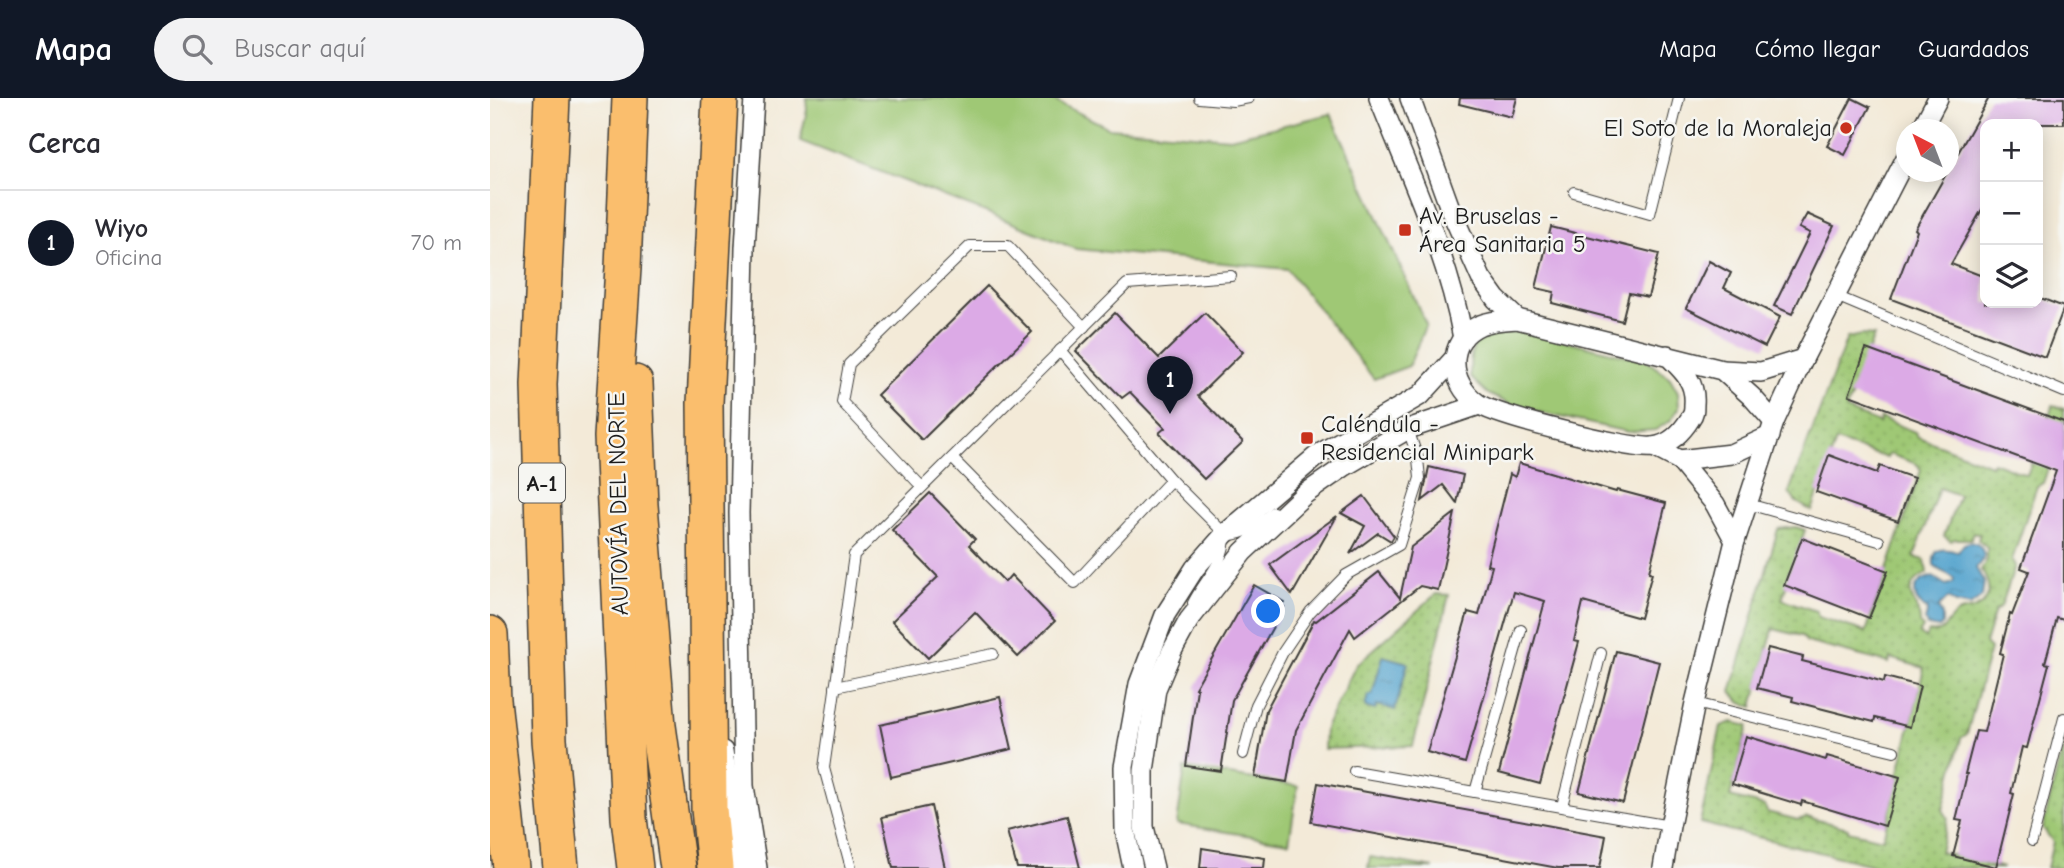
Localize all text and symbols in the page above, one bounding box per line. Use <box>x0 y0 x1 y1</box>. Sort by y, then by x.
search box <box>154 18 644 81</box>
text: Mapa <box>35 30 112 68</box>
icon: search <box>178 30 216 68</box>
text: Buscar aquí <box>234 34 365 64</box>
text: Mapa <box>1659 35 1717 63</box>
text: Cómo llegar <box>1755 35 1880 63</box>
text: Guardados <box>1918 35 2029 63</box>
place label: El Soto de la Moraleja <box>1604 114 1832 142</box>
north arrow <box>1896 119 1959 182</box>
map controls <box>1980 119 2043 308</box>
button: + <box>1980 119 2043 182</box>
marker: El Soto de la Moraleja <box>1838 120 1854 136</box>
text: Cerca <box>28 126 101 161</box>
button: − <box>1980 182 2043 245</box>
place label: Av. Bruselas - Área Sanitaria 5 <box>1419 202 1586 258</box>
text: Wiyo <box>95 214 148 244</box>
marker: Av. Bruselas - Área Sanitaria 5 <box>1397 222 1413 238</box>
text: 1 <box>46 229 56 256</box>
text: 70 m <box>410 229 462 256</box>
text: Oficina <box>95 244 162 271</box>
button: layers <box>1980 245 2043 308</box>
pin: 1 <box>1147 356 1193 414</box>
street label: AUTOVÍA DEL NORTE <box>602 392 634 616</box>
place label: Caléndula - Residencial Minipark <box>1321 410 1534 466</box>
marker: Caléndula - Residencial Minipark <box>1299 430 1315 446</box>
road number: A-1 <box>519 464 565 502</box>
your location <box>1251 594 1285 628</box>

